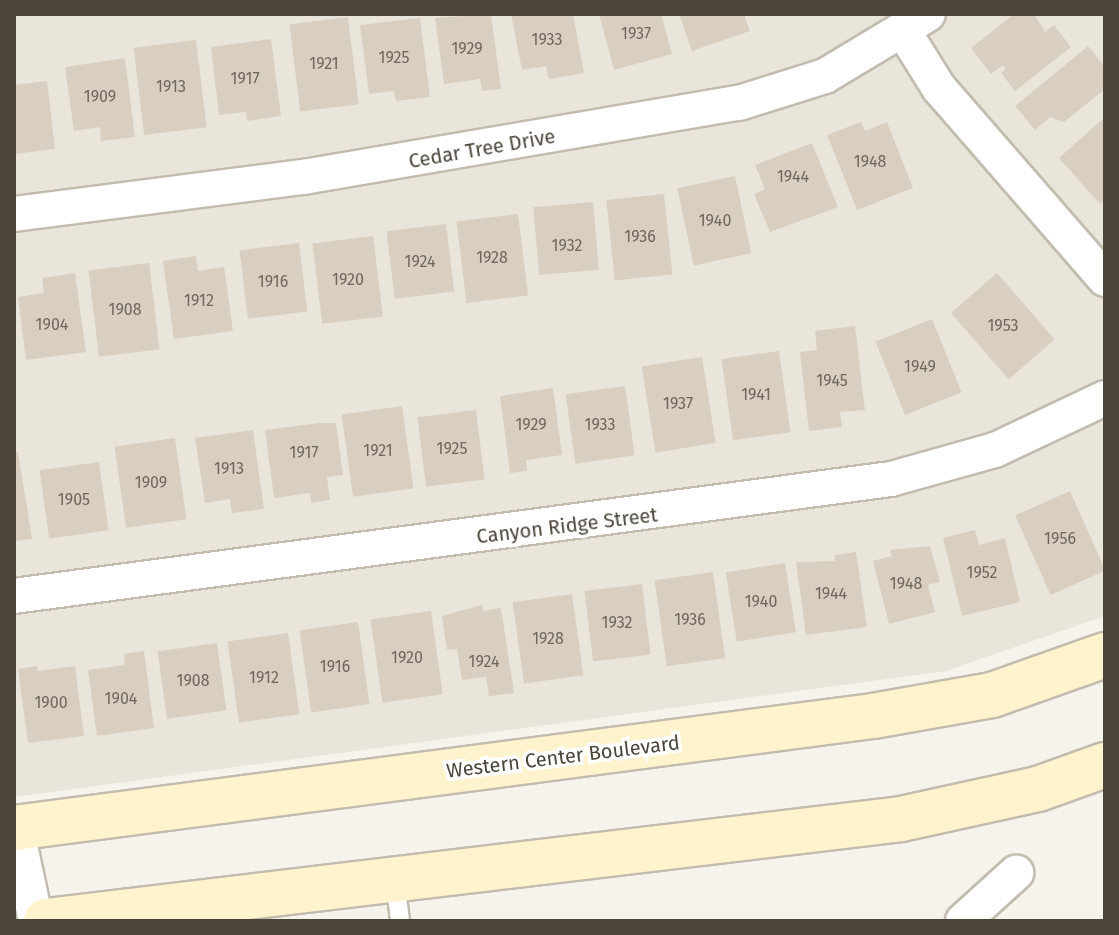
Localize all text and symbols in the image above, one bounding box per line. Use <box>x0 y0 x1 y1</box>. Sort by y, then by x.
house number: 1937 <box>621 24 651 44</box>
house number: 1933 <box>532 30 562 50</box>
house number: 1929 <box>451 39 483 59</box>
house number: 1925 <box>379 48 409 68</box>
house number: 1921 <box>309 54 339 74</box>
house number: 1917 <box>230 69 260 89</box>
house number: 1913 <box>156 77 186 97</box>
house number: 1909 <box>84 87 116 107</box>
street label: Cedar Tree Drive <box>407 124 557 174</box>
house number: 1948 <box>854 152 886 172</box>
house number: 1944 <box>777 167 809 187</box>
house number: 1940 <box>699 211 731 231</box>
house number: 1936 <box>624 227 656 247</box>
house number: 1932 <box>552 236 582 256</box>
house number: 1928 <box>476 248 508 268</box>
house number: 1924 <box>405 252 435 272</box>
house number: 1920 <box>332 270 364 290</box>
house number: 1916 <box>258 272 288 292</box>
house number: 1912 <box>184 291 214 311</box>
house number: 1908 <box>108 300 142 320</box>
house number: 1904 <box>36 315 68 335</box>
house number: 1953 <box>987 316 1019 336</box>
house number: 1949 <box>904 357 936 377</box>
house number: 1945 <box>816 371 848 391</box>
house number: 1941 <box>741 385 771 405</box>
house number: 1937 <box>663 394 693 414</box>
house number: 1929 <box>515 415 547 435</box>
house number: 1933 <box>585 415 615 435</box>
house number: 1925 <box>437 439 467 459</box>
house number: 1921 <box>363 441 393 461</box>
house number: 1917 <box>289 443 319 463</box>
house number: 1913 <box>214 459 244 479</box>
house number: 1909 <box>135 473 167 493</box>
house number: 1905 <box>58 490 90 510</box>
street label: Canyon Ridge Street <box>475 503 659 549</box>
house number: 1956 <box>1044 529 1076 549</box>
house number: 1952 <box>966 563 998 583</box>
house number: 1948 <box>890 574 922 594</box>
house number: 1944 <box>815 584 847 604</box>
house number: 1940 <box>745 592 777 612</box>
house number: 1936 <box>674 610 706 630</box>
house number: 1932 <box>602 613 632 633</box>
house number: 1928 <box>532 629 564 649</box>
house number: 1920 <box>391 648 423 668</box>
house number: 1924 <box>469 652 499 672</box>
house number: 1916 <box>320 657 350 677</box>
house number: 1912 <box>249 668 279 688</box>
house number: 1908 <box>176 671 210 691</box>
house number: 1904 <box>105 689 137 709</box>
house number: 1900 <box>34 693 68 713</box>
street label: Western Center Boulevard <box>445 731 681 783</box>

